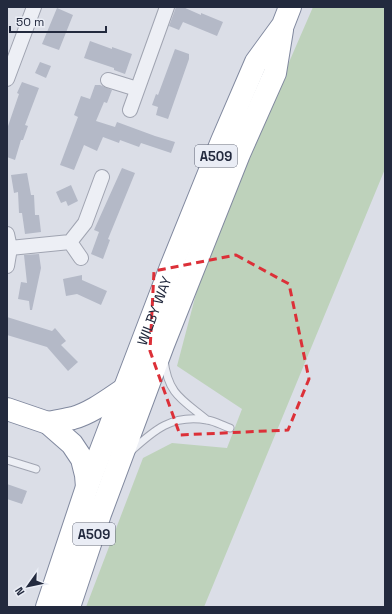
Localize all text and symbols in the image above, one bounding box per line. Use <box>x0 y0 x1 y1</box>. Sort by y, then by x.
scale bar <box>10 8 106 34</box>
text: 50 m <box>16 14 44 30</box>
road number: A509 <box>195 145 237 167</box>
street label: WILBY WAY <box>133 273 176 348</box>
road number: A509 <box>73 523 115 545</box>
north arrow <box>8 566 48 606</box>
text: N <box>12 585 27 598</box>

